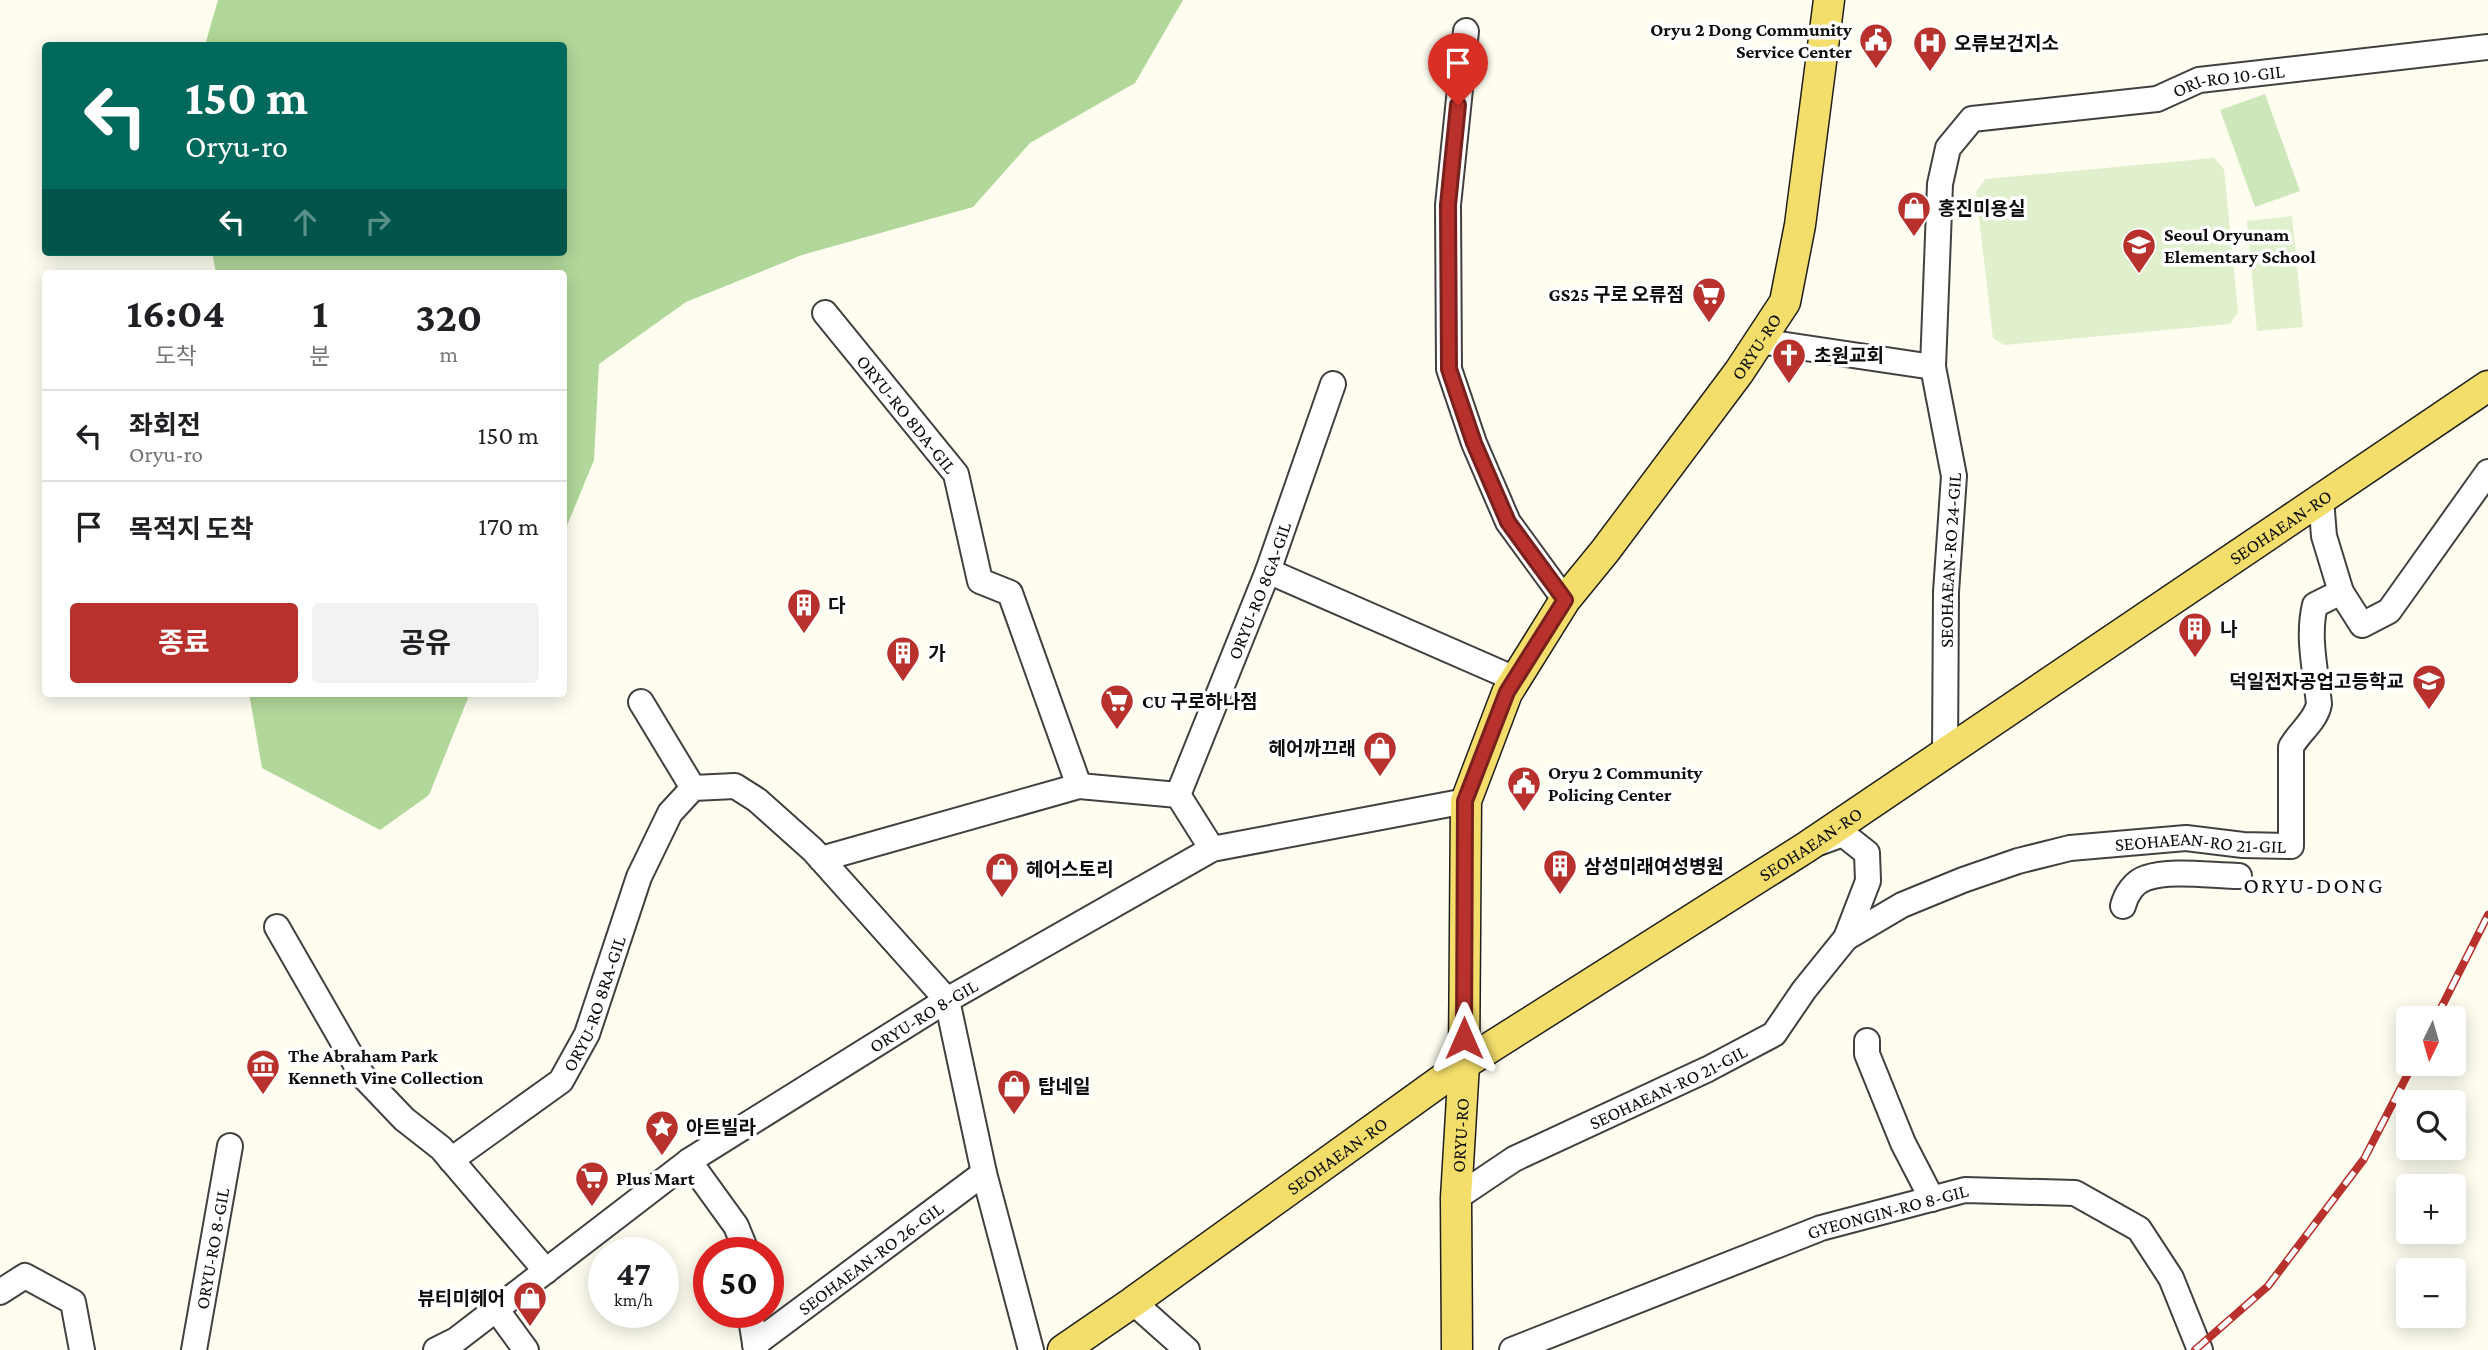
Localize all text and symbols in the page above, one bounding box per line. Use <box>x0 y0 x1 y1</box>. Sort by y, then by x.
place label: Oryu 2 Dong Community Service Center <box>1650 19 1853 62</box>
public building icon: Oryu 2 Dong Community Service Center <box>1857 21 1895 70</box>
hospital icon: 오류보건지소 <box>1911 24 1949 73</box>
pin <box>1428 33 1488 105</box>
place label: 오류보건지소 <box>1954 33 2059 54</box>
icon: arrive <box>1439 44 1477 82</box>
street label: ORI-RO 10-GIL <box>2169 60 2286 102</box>
icon: left <box>70 70 161 161</box>
text: 150 m <box>185 70 308 125</box>
text: Oryu-ro <box>185 128 288 164</box>
shop icon: 홍진미용실 <box>1895 189 1933 238</box>
place label: 홍진미용실 <box>1938 198 2025 219</box>
icon: left <box>213 203 251 241</box>
icon: ahead <box>286 203 324 241</box>
icon: right <box>359 203 397 241</box>
place label: Seoul Oryunam Elementary School <box>2164 224 2316 267</box>
school or university icon: Seoul Oryunam Elementary School <box>2120 226 2158 275</box>
supermarket icon: GS25 구로 오류점 <box>1690 275 1728 324</box>
place label: GS25 구로 오류점 <box>1549 284 1684 305</box>
text: 16:04 <box>127 289 225 336</box>
text: 1 <box>312 289 328 336</box>
text: 320 <box>415 293 482 340</box>
street label: ORYU-RO <box>1727 310 1786 384</box>
church icon: 초원교회 <box>1770 336 1808 385</box>
text: m <box>440 341 458 367</box>
text: 도착 <box>155 343 197 369</box>
text: 분 <box>310 343 331 369</box>
place label: 초원교회 <box>1814 345 1884 366</box>
street label: ORYU-RO 8DA-GIL <box>852 351 961 478</box>
text: 좌회전 <box>129 411 201 440</box>
icon: left <box>70 417 108 455</box>
text: 150 m <box>478 421 539 450</box>
text: Oryu-ro <box>129 441 203 467</box>
street label: SEOHAEAN-RO 24-GIL <box>1936 471 1965 648</box>
street label: SEOHAEAN-RO <box>2225 485 2336 569</box>
icon: arrive <box>70 508 108 546</box>
text: 170 m <box>478 512 539 541</box>
text: 목적지 도착 <box>129 515 254 544</box>
street label: ORYU-RO 8GA-GIL <box>1224 519 1295 663</box>
building icon: 다 <box>785 586 823 635</box>
place label: 다 <box>828 595 846 616</box>
button: 종료 <box>70 603 298 683</box>
button: 공유 <box>312 603 539 683</box>
building icon: 나 <box>2176 610 2214 659</box>
place label: 나 <box>2220 619 2238 640</box>
building icon: 가 <box>884 634 922 683</box>
place label: 가 <box>928 643 946 664</box>
school or university icon: 덕일전자공업고등학교 <box>2410 662 2448 711</box>
place label: 덕일전자공업고등학교 <box>2229 671 2404 692</box>
supermarket icon: CU 구로하나점 <box>1098 682 1136 731</box>
place label: CU 구로하나점 <box>1142 691 1258 712</box>
shop icon: 헤어까끄래 <box>1361 729 1399 778</box>
place label: 헤어까끄래 <box>1269 738 1356 759</box>
place label: Oryu 2 Community Policing Center <box>1548 762 1703 805</box>
public building icon: Oryu 2 Community Policing Center <box>1505 764 1543 813</box>
street label: SEOHAEAN-RO <box>1755 803 1866 885</box>
street label: SEOHAEAN-RO 21-GIL <box>2114 828 2287 857</box>
building icon: 삼성미래여성병원 <box>1541 847 1579 896</box>
shop icon: 헤어스토리 <box>983 850 1021 899</box>
place label: 삼성미래여성병원 <box>1584 856 1724 877</box>
place label: 헤어스토리 <box>1026 859 1113 880</box>
district label: ORYU-DONG <box>2243 872 2385 898</box>
street label: ORYU-RO 8RA-GIL <box>558 933 630 1075</box>
street label: ORYU-RO 8-GIL <box>866 975 982 1057</box>
position arrow <box>1427 1001 1501 1075</box>
north arrow <box>2396 1006 2466 1076</box>
map controls <box>2396 1006 2466 1328</box>
street label: SEOHAEAN-RO 21-GIL <box>1586 1040 1751 1134</box>
place label: The Abraham Park Kenneth Vine Collection <box>288 1045 484 1088</box>
museum icon: The Abraham Park Kenneth Vine Collection <box>244 1047 282 1096</box>
shop icon: 탑네일 <box>995 1067 1033 1116</box>
place label: 탑네일 <box>1038 1076 1090 1097</box>
button: search <box>2396 1090 2466 1160</box>
street label: ORYU-RO <box>1448 1097 1473 1173</box>
place icon: 아트빌라 <box>643 1108 681 1157</box>
street label: SEOHAEAN-RO <box>1283 1113 1392 1199</box>
place label: 아트빌라 <box>686 1117 756 1138</box>
supermarket icon: Plus Mart <box>573 1159 611 1208</box>
place label: Plus Mart <box>616 1168 695 1189</box>
button: + <box>2396 1174 2466 1244</box>
street label: GYEONGIN-RO 8-GIL <box>1804 1179 1971 1243</box>
street label: ORYU-RO 8-GIL <box>191 1186 234 1311</box>
street label: SEOHAEAN-RO 26-GIL <box>794 1197 948 1319</box>
speed limit sign: 50 <box>693 1237 784 1328</box>
text: 47 <box>616 1254 651 1293</box>
button: − <box>2396 1258 2466 1328</box>
shop icon: 뷰티미헤어 <box>511 1279 549 1328</box>
place label: 뷰티미헤어 <box>418 1288 505 1309</box>
text: km/h <box>614 1290 653 1310</box>

